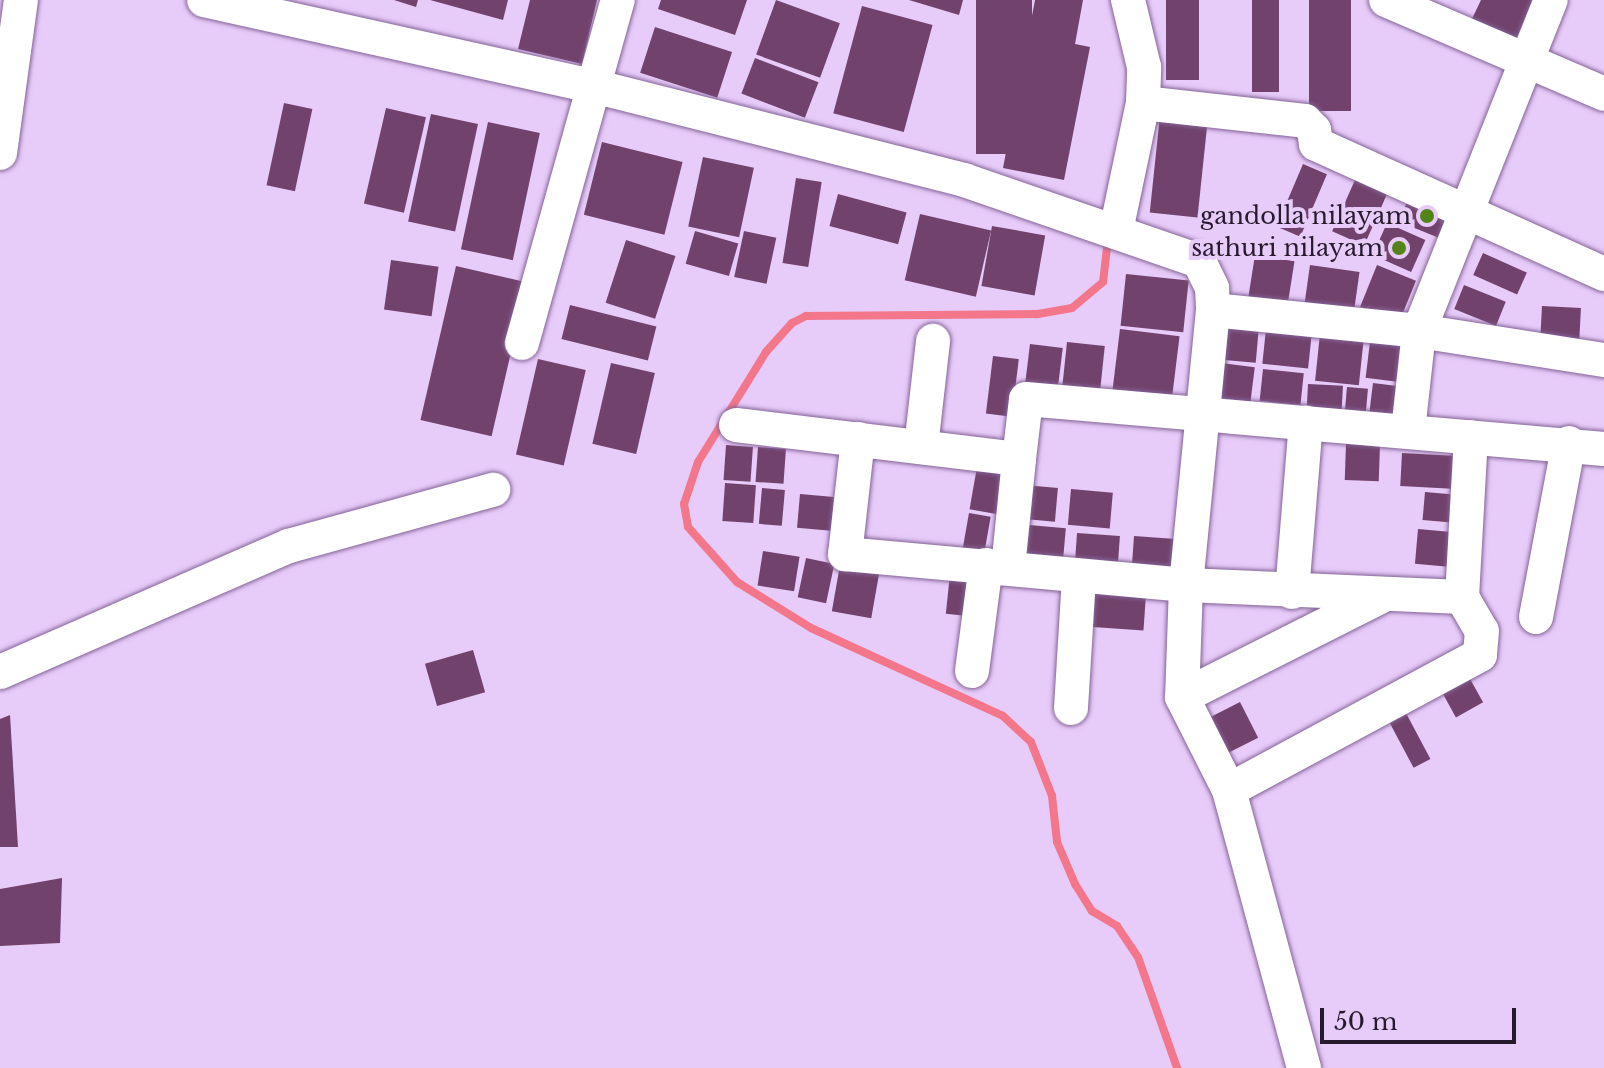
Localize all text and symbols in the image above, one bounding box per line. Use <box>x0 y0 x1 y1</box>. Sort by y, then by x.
place label: gandolla nilayam <box>1200 202 1411 230</box>
marker: gandolla nilayam <box>1418 207 1436 225</box>
place label: sathuri nilayam <box>1191 234 1383 262</box>
marker: sathuri nilayam <box>1390 239 1408 257</box>
scale bar <box>1324 992 1520 1042</box>
text: 50 m <box>1334 1007 1397 1036</box>

